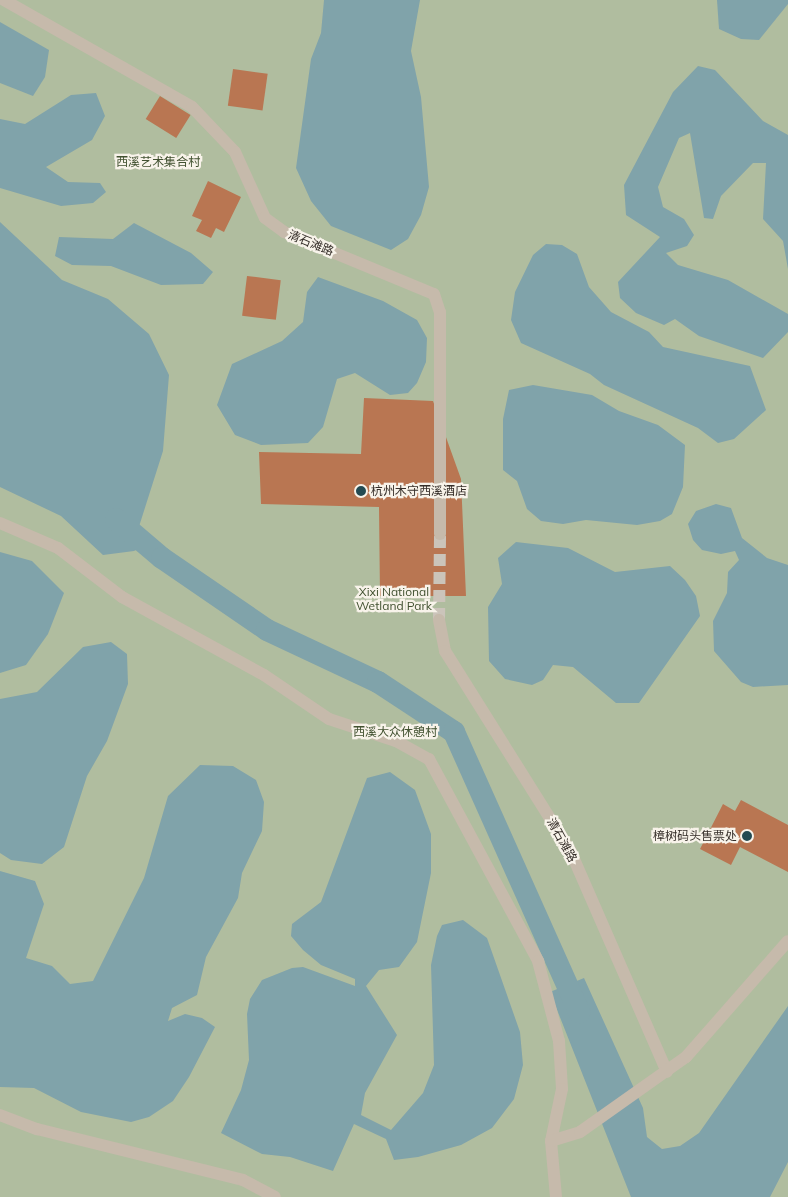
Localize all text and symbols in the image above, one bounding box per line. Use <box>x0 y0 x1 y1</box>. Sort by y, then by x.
park label: 西溪艺术集合村 <box>116 155 200 169</box>
street label: 清石滩路 <box>286 227 336 259</box>
place label: 杭州木守西溪酒店 <box>371 484 467 498</box>
marker: 杭州木守西溪酒店 <box>355 485 367 497</box>
park label: Xixi National Wetland Park <box>356 585 432 613</box>
park label: 西溪大众休憩村 <box>353 725 437 739</box>
street label: 清石滩路 <box>544 816 580 864</box>
place label: 樟树码头售票处 <box>653 829 737 843</box>
marker: 樟树码头售票处 <box>741 830 753 842</box>

